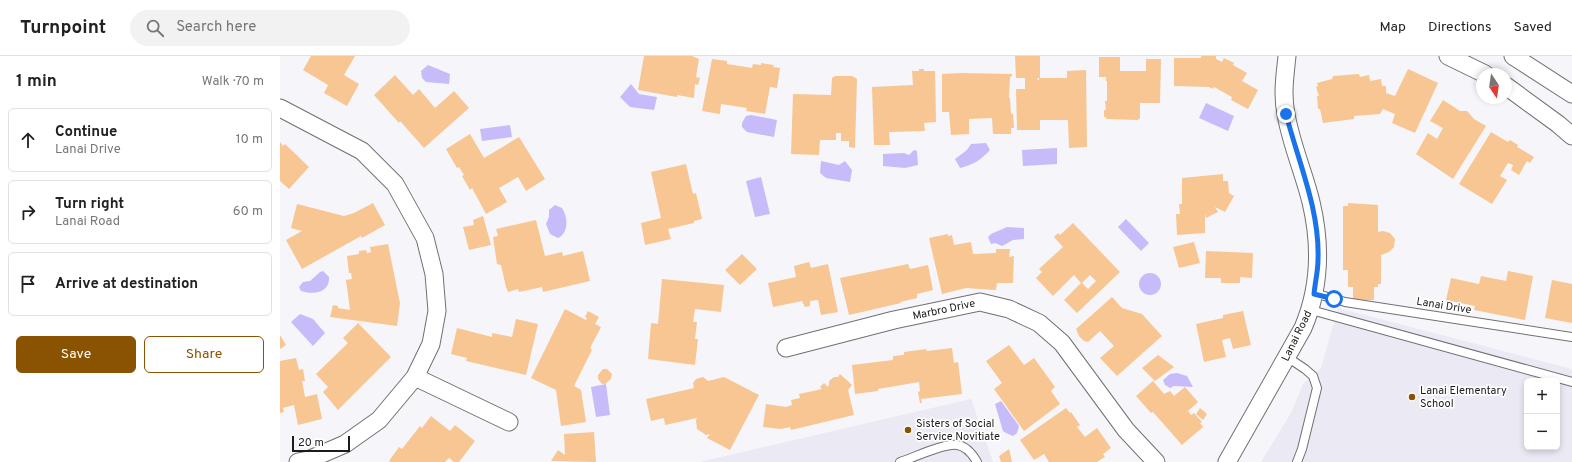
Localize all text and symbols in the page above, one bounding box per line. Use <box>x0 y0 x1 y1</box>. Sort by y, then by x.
search box <box>130 10 410 46</box>
text: Turnpoint <box>20 16 106 40</box>
icon: search <box>144 17 166 39</box>
text: Search here <box>176 18 256 37</box>
text: Map <box>1380 19 1406 36</box>
text: Directions <box>1428 19 1492 36</box>
text: Saved <box>1514 19 1552 36</box>
north arrow <box>1476 68 1512 104</box>
text: 1 min <box>16 71 57 93</box>
text: Walk · 70 m <box>202 74 264 90</box>
route end <box>1277 105 1295 123</box>
text: Continue <box>55 123 117 142</box>
icon: ahead <box>17 129 39 151</box>
text: 10 m <box>236 132 263 148</box>
text: Lanai Drive <box>55 142 121 158</box>
text: Turn right <box>55 195 124 214</box>
icon: right <box>17 201 39 223</box>
text: 60 m <box>233 204 263 220</box>
text: Lanai Road <box>55 214 120 230</box>
icon: arrive <box>17 273 39 295</box>
text: Arrive at destination <box>55 275 198 294</box>
route start <box>1325 290 1343 308</box>
street label: Lanai Drive <box>1415 295 1473 317</box>
street label: Marbro Drive <box>911 297 977 323</box>
street label: Lanai Road <box>1279 308 1315 364</box>
button: Save <box>16 336 136 373</box>
button: Share <box>144 336 264 373</box>
map controls <box>1524 378 1560 450</box>
button: + <box>1524 378 1560 414</box>
place label: Lanai Elementary School <box>1420 384 1507 411</box>
marker: Lanai Elementary School <box>1407 392 1417 402</box>
button: − <box>1524 414 1560 450</box>
place label: Sisters of Social Service Novitiate <box>916 417 1000 444</box>
marker: Sisters of Social Service Novitiate <box>903 425 913 435</box>
scale bar <box>292 434 350 453</box>
text: 20 m <box>298 436 324 450</box>

